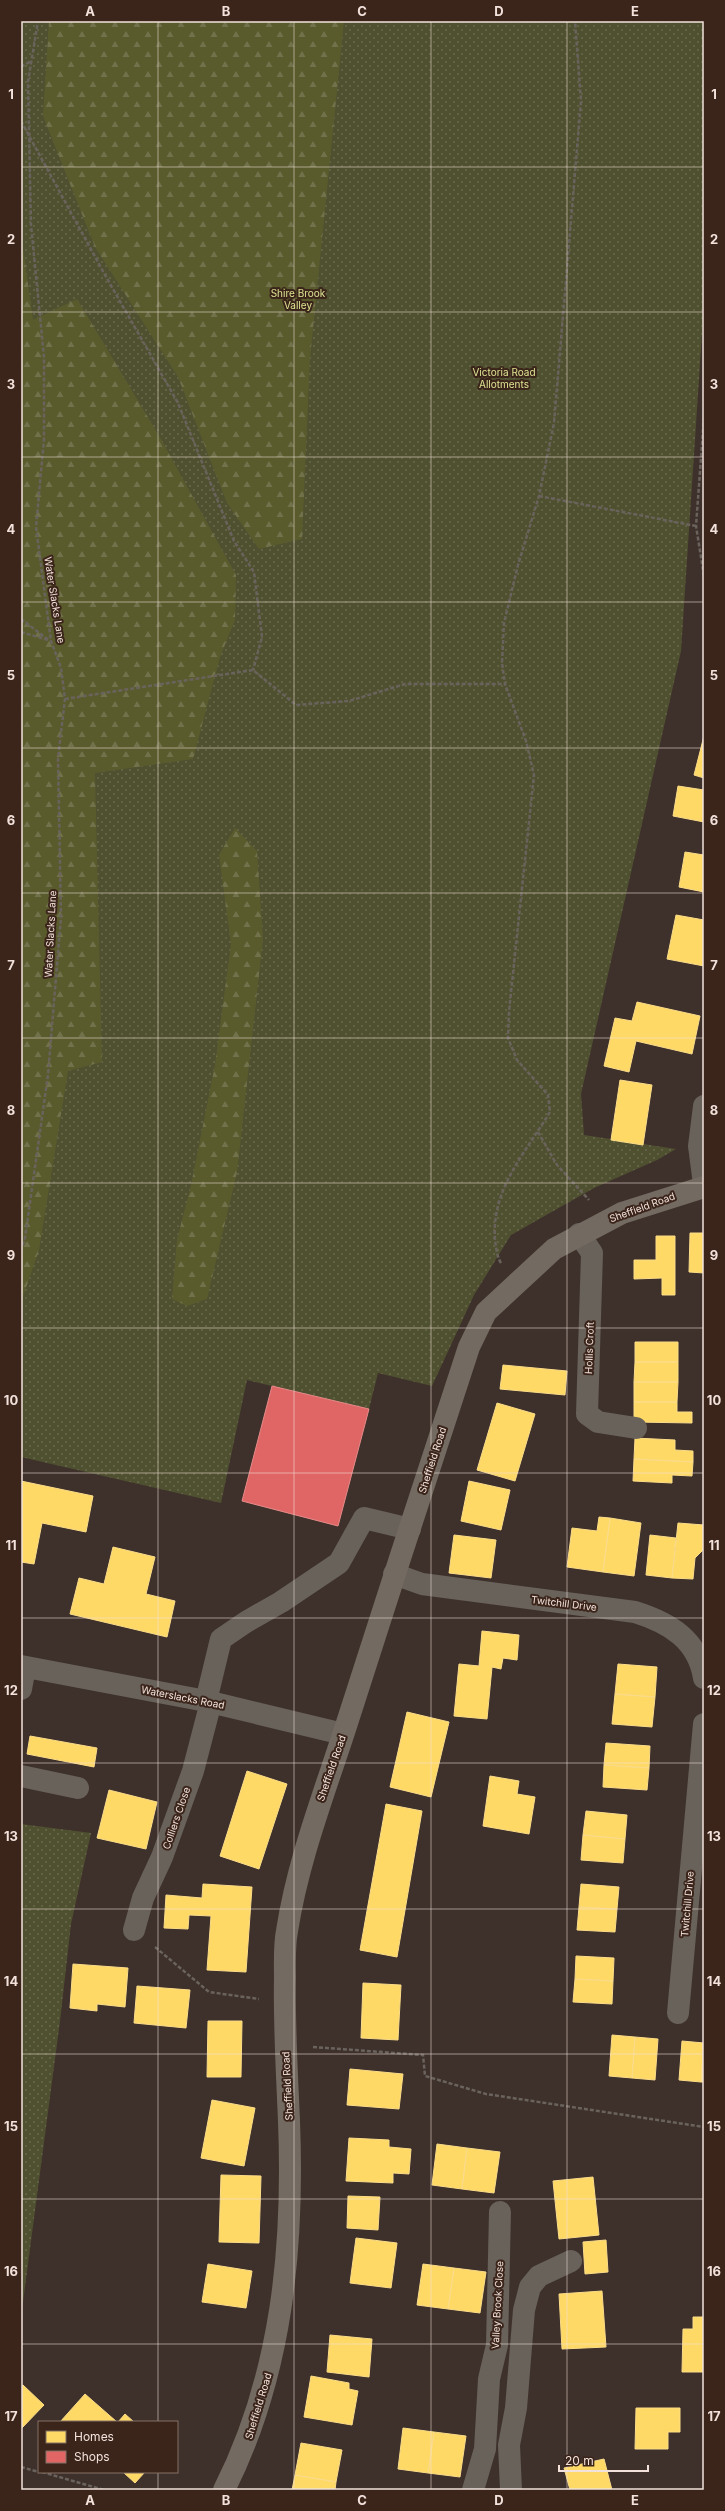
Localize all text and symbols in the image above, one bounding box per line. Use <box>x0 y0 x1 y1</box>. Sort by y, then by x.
text: A <box>85 3 95 19</box>
text: B <box>222 3 231 19</box>
text: C <box>357 3 367 19</box>
text: D <box>494 3 504 19</box>
text: E <box>631 3 639 19</box>
text: 1 <box>8 86 14 102</box>
text: 1 <box>711 86 717 102</box>
text: 2 <box>7 231 15 247</box>
text: 2 <box>710 231 718 247</box>
park label: Shire Brook Valley <box>271 287 326 311</box>
park label: Victoria Road Allotments <box>472 366 536 390</box>
text: 3 <box>7 376 15 392</box>
text: 3 <box>710 376 718 392</box>
text: 4 <box>7 521 16 537</box>
text: 4 <box>710 521 719 537</box>
street label: Water Slacks Lane <box>42 556 68 644</box>
text: 5 <box>7 667 15 683</box>
text: 5 <box>710 667 718 683</box>
text: 6 <box>7 812 15 828</box>
text: 6 <box>710 812 718 828</box>
street label: Water Slacks Lane <box>42 890 58 978</box>
text: 7 <box>7 957 15 973</box>
text: 7 <box>710 957 718 973</box>
text: 8 <box>7 1102 15 1118</box>
text: 8 <box>710 1102 718 1118</box>
street label: Sheffield Road <box>608 1190 676 1224</box>
text: 9 <box>7 1247 15 1263</box>
text: 9 <box>710 1247 718 1263</box>
street label: Hollis Croft <box>582 1321 596 1374</box>
text: 10 <box>4 1392 18 1408</box>
text: 10 <box>707 1392 721 1408</box>
street label: Sheffield Road <box>416 1425 448 1495</box>
text: 11 <box>5 1537 17 1553</box>
text: 11 <box>708 1537 720 1553</box>
street label: Twitchill Drive <box>530 1593 598 1613</box>
text: 12 <box>4 1682 18 1698</box>
text: 12 <box>707 1682 721 1698</box>
street label: Waterslacks Road <box>140 1683 226 1711</box>
street label: Sheffield Road <box>314 1733 348 1803</box>
street label: Colliers Close <box>160 1785 192 1851</box>
text: 13 <box>4 1828 18 1844</box>
text: 13 <box>707 1828 721 1844</box>
street label: Twitchill Drive <box>678 1870 696 1937</box>
text: 14 <box>4 1973 18 1989</box>
text: 14 <box>707 1973 721 1989</box>
street label: Sheffield Road <box>279 2051 295 2121</box>
text: 15 <box>4 2118 18 2134</box>
text: 15 <box>707 2118 721 2134</box>
street label: Valley Brook Close <box>489 2260 505 2349</box>
text: 16 <box>4 2263 18 2279</box>
text: 16 <box>707 2263 721 2279</box>
street label: Sheffield Road <box>242 2371 274 2441</box>
text: 17 <box>4 2408 18 2424</box>
text: 17 <box>707 2408 721 2424</box>
legend <box>38 2421 178 2473</box>
text: Homes <box>74 2429 114 2444</box>
scale bar <box>559 2447 648 2473</box>
text: Shops <box>74 2449 110 2464</box>
text: 20 m <box>565 2453 594 2468</box>
text: A <box>85 2492 95 2508</box>
text: B <box>222 2492 231 2508</box>
text: C <box>357 2492 367 2508</box>
text: D <box>494 2492 504 2508</box>
text: E <box>631 2492 639 2508</box>

